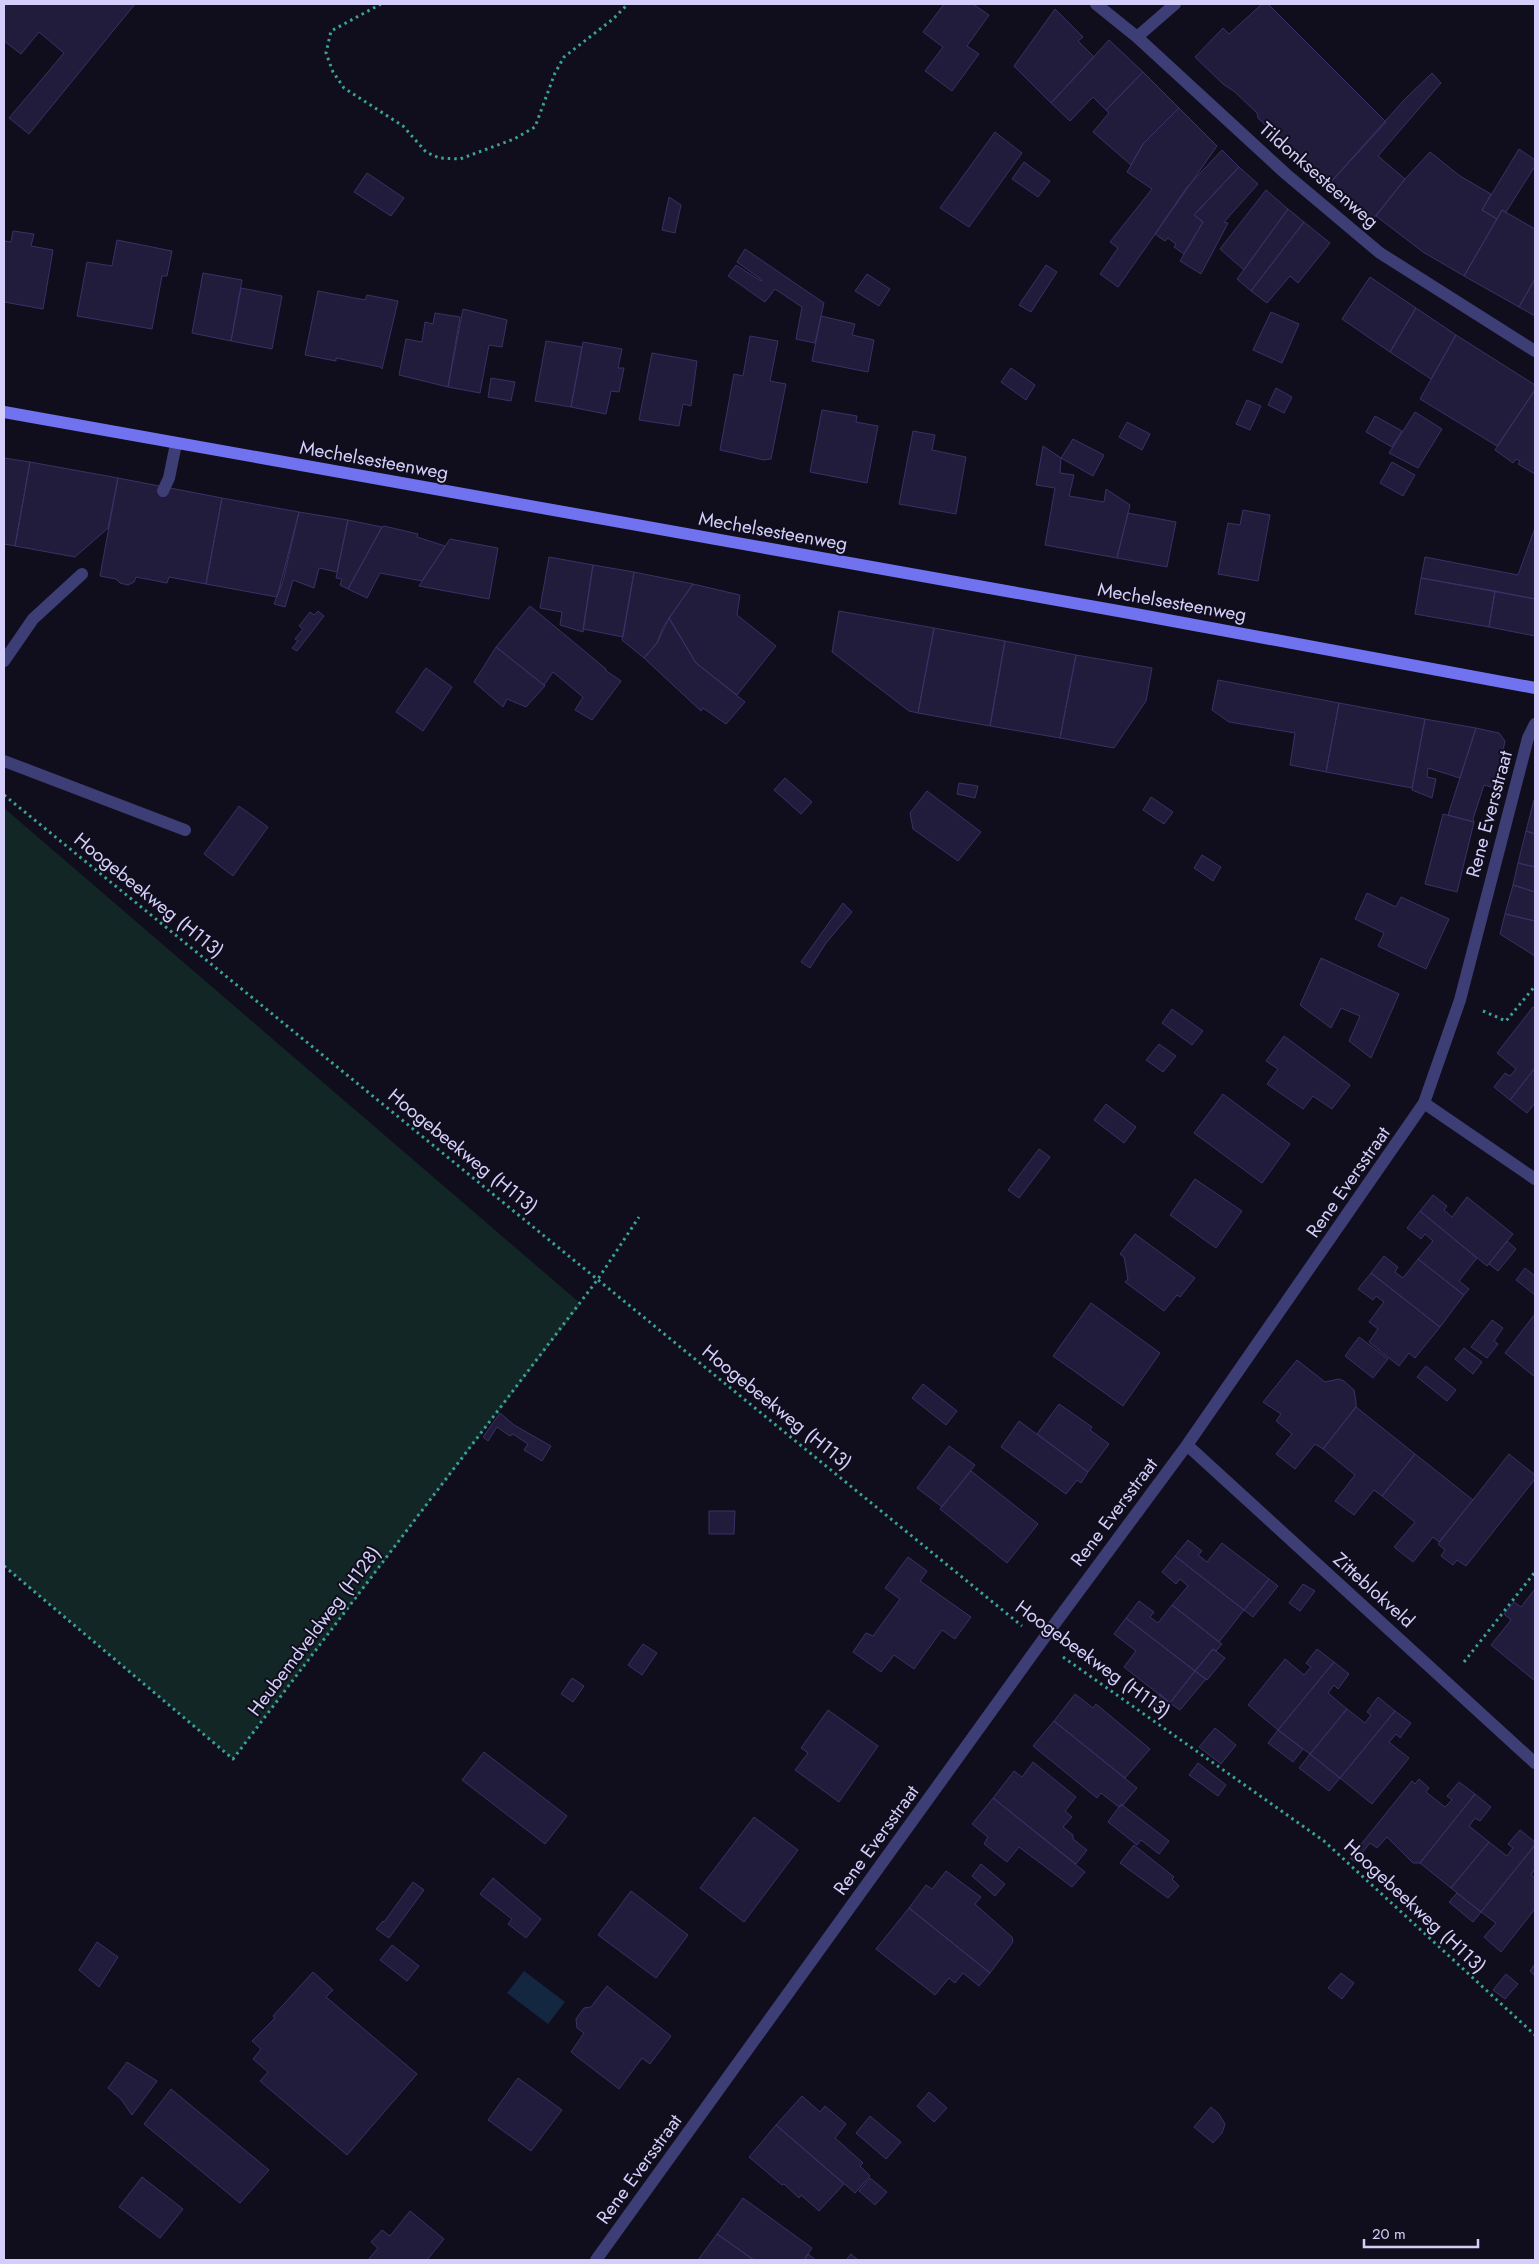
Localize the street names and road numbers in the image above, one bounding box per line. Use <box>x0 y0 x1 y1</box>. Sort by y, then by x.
street label: Tildonksesteenweg <box>1254 116 1384 234</box>
street label: Mechelsesteenweg <box>297 434 451 486</box>
street label: Mechelsesteenweg <box>696 505 850 557</box>
street label: Mechelsesteenweg <box>1095 576 1249 628</box>
street label: Rene Eversstraat <box>1459 747 1519 880</box>
street label: Hoogebeekweg (H113) <box>68 826 230 964</box>
street label: Hoogebeekweg (H113) <box>382 1082 544 1220</box>
street label: Rene Eversstraat <box>1300 1121 1397 1243</box>
street label: Hoogebeekweg (H113) <box>696 1338 858 1476</box>
street label: Rene Eversstraat <box>1064 1452 1164 1572</box>
street label: Heubemdveldweg (H128) <box>241 1540 387 1722</box>
street label: Zitteblokveld <box>1327 1546 1421 1634</box>
street label: Hoogebeekweg (H113) <box>1010 1593 1176 1725</box>
street label: Rene Eversstraat <box>827 1779 925 1901</box>
street label: Hoogebeekweg (H113) <box>1338 1833 1492 1979</box>
street label: Rene Eversstraat <box>590 2108 688 2230</box>

